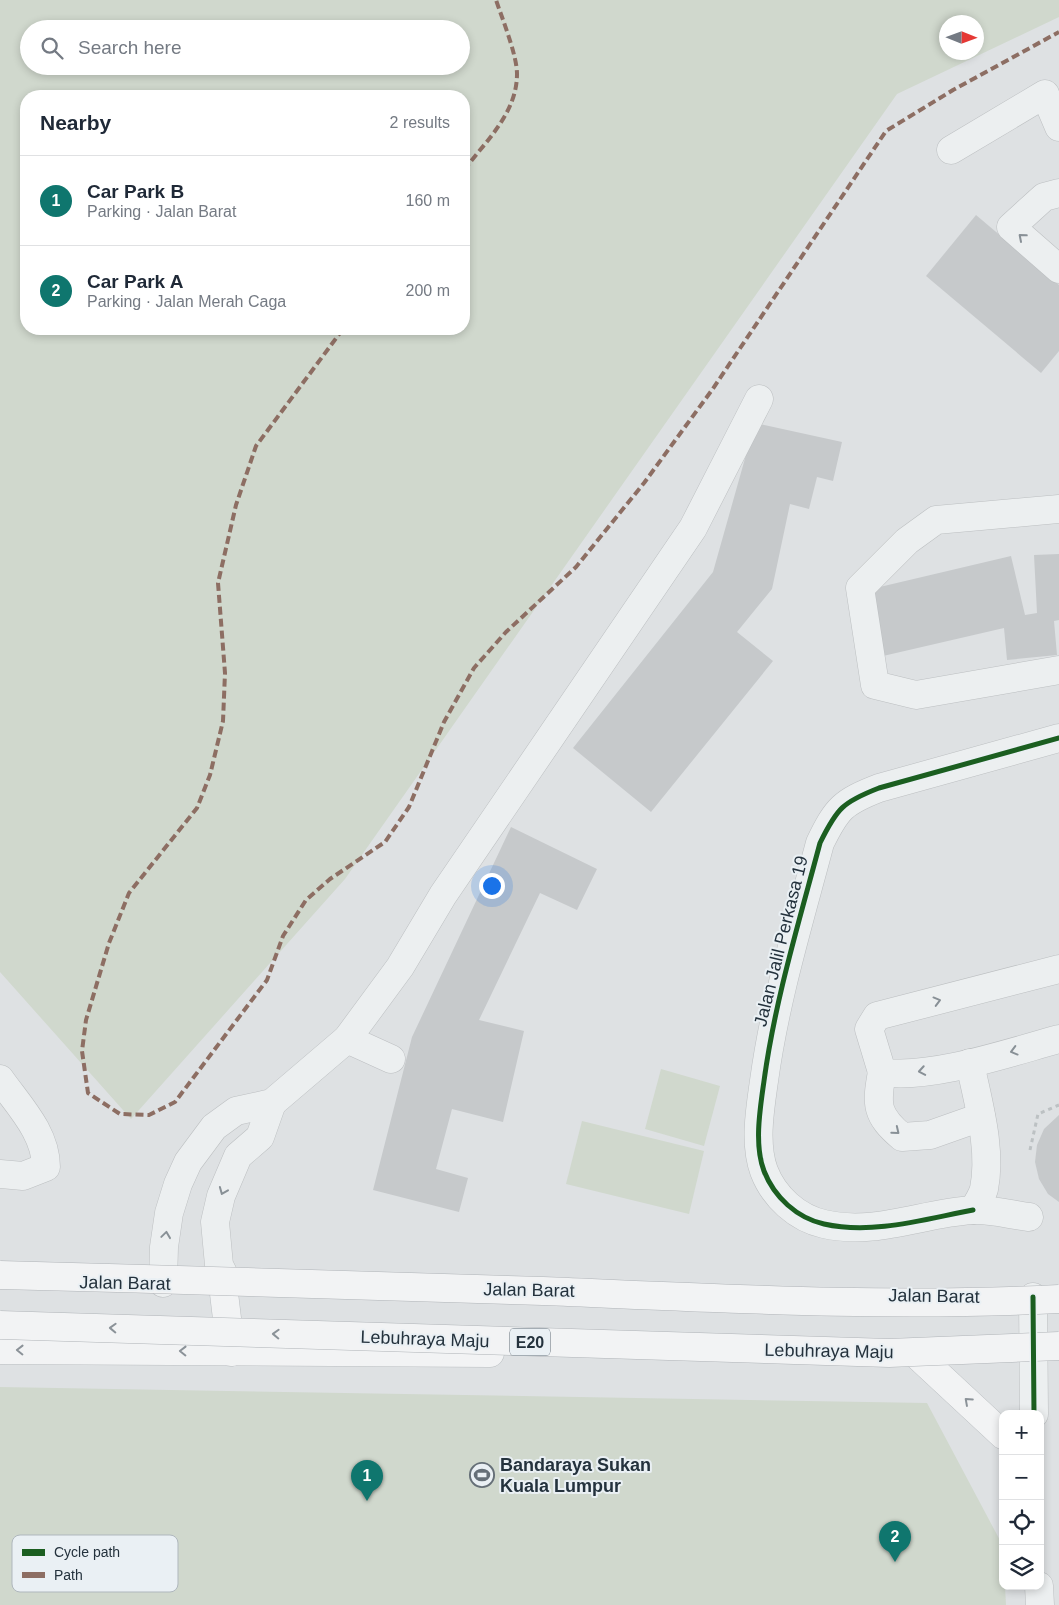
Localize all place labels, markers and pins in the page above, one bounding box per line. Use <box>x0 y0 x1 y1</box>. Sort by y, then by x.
place label: Bandaraya Sukan Kuala Lumpur <box>500 1455 651 1496</box>
pin: 1 <box>351 1460 383 1501</box>
sports icon: Bandaraya Sukan Kuala Lumpur <box>469 1462 495 1488</box>
pin: 2 <box>879 1521 911 1562</box>

